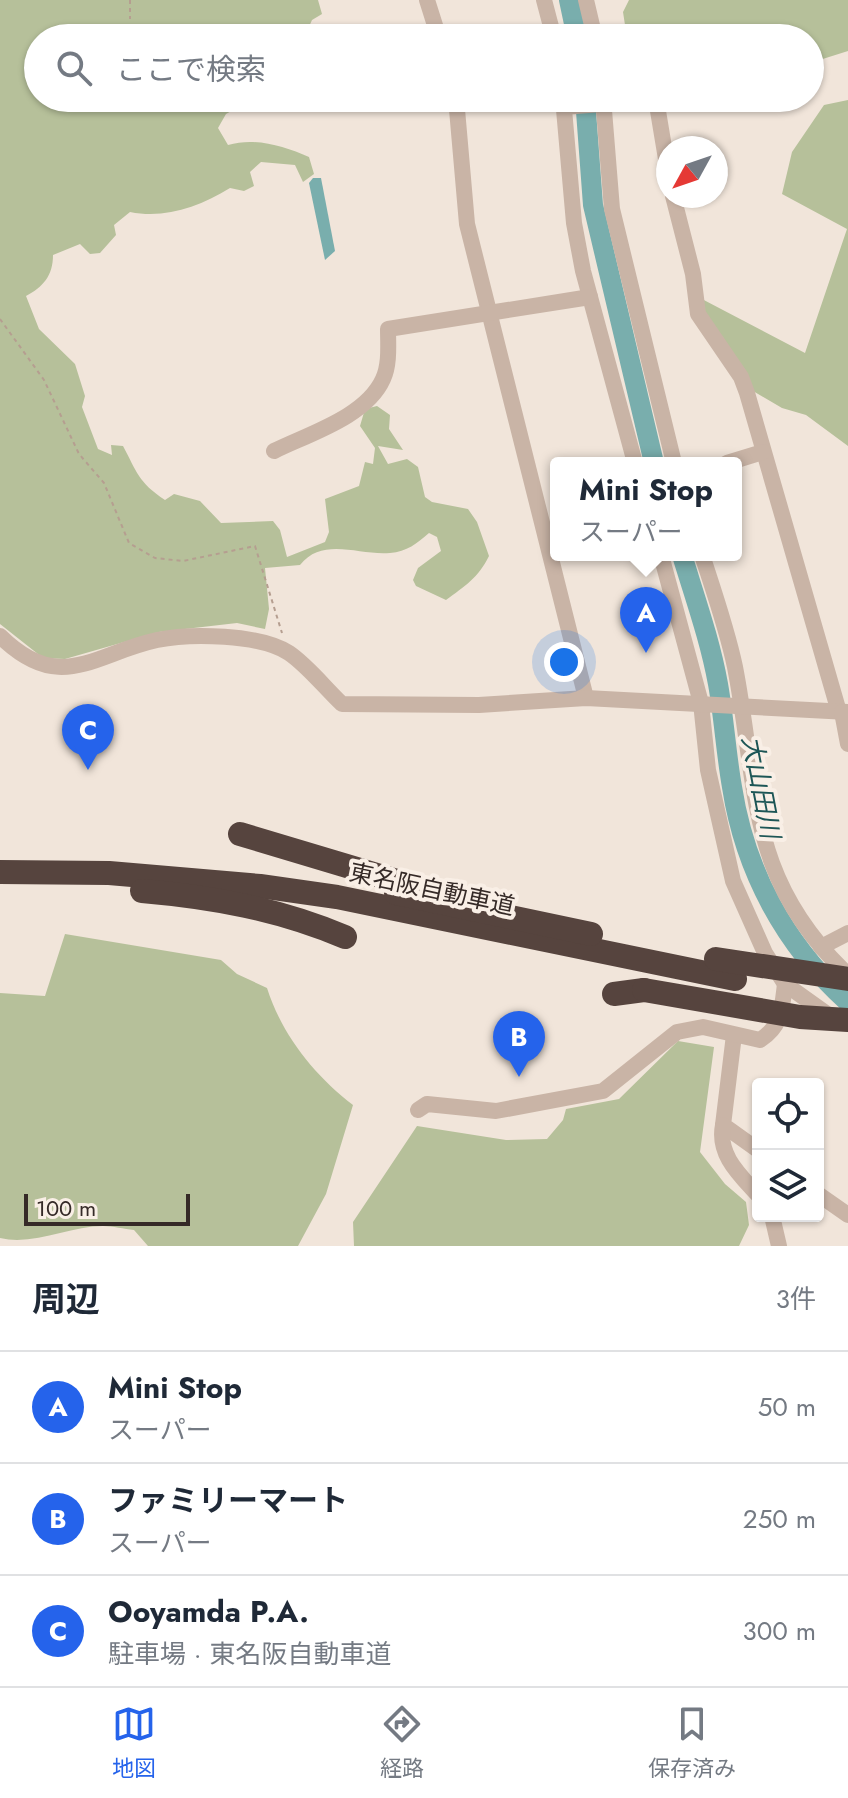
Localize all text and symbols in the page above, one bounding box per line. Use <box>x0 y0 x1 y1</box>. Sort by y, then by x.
search box <box>24 24 824 112</box>
icon: search <box>52 46 96 90</box>
text: ここで検索 <box>116 48 266 91</box>
north arrow <box>656 136 728 208</box>
popup <box>550 457 742 561</box>
text: Mini Stop <box>579 468 713 511</box>
text: スーパー <box>579 513 683 551</box>
pin: A <box>620 587 672 653</box>
your location <box>544 642 584 682</box>
pin: C <box>62 704 114 770</box>
water label: 大山田川 <box>732 732 790 845</box>
street label: 東名阪自動車道 <box>346 854 518 924</box>
pin: B <box>493 1011 545 1077</box>
map controls <box>752 1078 824 1222</box>
button: locate <box>752 1078 824 1150</box>
button: layers <box>752 1150 824 1222</box>
scale bar <box>24 1190 190 1226</box>
text: 100 m <box>36 1192 96 1224</box>
text: 周辺 <box>32 1275 100 1324</box>
text: 3件 <box>776 1280 816 1318</box>
text: Mini Stop <box>108 1366 242 1409</box>
text: A <box>48 1388 68 1426</box>
text: 50 m <box>758 1388 816 1426</box>
text: スーパー <box>108 1411 212 1449</box>
text: ファミリーマート <box>108 1479 348 1522</box>
text: B <box>49 1500 67 1538</box>
text: 250 m <box>743 1500 816 1538</box>
text: スーパー <box>108 1524 212 1562</box>
text: Ooyamda P.A. <box>108 1590 309 1633</box>
text: C <box>49 1612 67 1650</box>
text: 300 m <box>743 1612 816 1650</box>
text: 駐車場 · 東名阪自動車道 <box>108 1635 391 1673</box>
tab: 地図 <box>112 1702 156 1784</box>
tab: 経路 <box>380 1702 424 1784</box>
tab: 保存済み <box>648 1702 736 1784</box>

